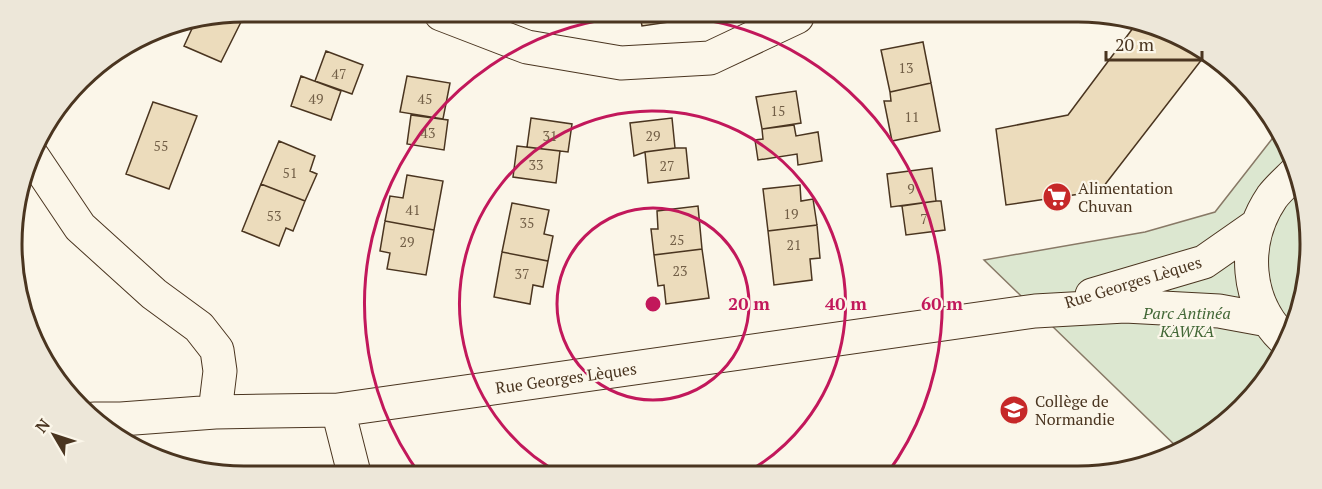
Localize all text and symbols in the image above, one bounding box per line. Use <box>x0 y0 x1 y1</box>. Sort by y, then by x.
scale bar <box>1106 24 1202 62</box>
text: 20 m <box>1115 32 1155 56</box>
house number: 13 <box>899 58 913 77</box>
house number: 47 <box>332 64 346 83</box>
house number: 49 <box>309 89 323 108</box>
house number: 45 <box>418 89 432 108</box>
house number: 15 <box>771 101 785 120</box>
house number: 11 <box>905 107 919 126</box>
house number: 43 <box>421 123 435 142</box>
house number: 31 <box>543 126 557 145</box>
house number: 29 <box>646 126 660 145</box>
house number: 55 <box>154 136 168 155</box>
house number: 33 <box>529 155 543 174</box>
house number: 27 <box>660 156 674 175</box>
house number: 51 <box>283 163 297 182</box>
place label: Alimentation Chuvan <box>1078 177 1174 217</box>
house number: 9 <box>907 179 915 198</box>
supermarket icon: Alimentation Chuvan <box>1041 181 1073 213</box>
house number: 41 <box>406 200 420 219</box>
house number: 19 <box>784 204 798 223</box>
house number: 53 <box>267 206 281 225</box>
house number: 7 <box>920 209 928 228</box>
house number: 35 <box>520 213 534 232</box>
house number: 25 <box>670 230 684 249</box>
house number: 29 <box>400 232 414 251</box>
house number: 21 <box>787 235 801 254</box>
street label: Rue Georges Lèques <box>1062 251 1204 313</box>
house number: 23 <box>673 261 687 280</box>
house number: 37 <box>515 264 529 283</box>
text: 20 m <box>728 291 770 315</box>
text: 40 m <box>825 291 867 315</box>
text: 60 m <box>921 291 963 315</box>
centre of rings <box>643 294 663 314</box>
park label: Parc Antinéa KAWKA <box>1142 302 1231 342</box>
street label: Rue Georges Lèques <box>494 357 638 399</box>
place label: Collège de Normandie <box>1035 390 1115 430</box>
school or university icon: Collège de Normandie <box>998 394 1030 426</box>
north arrow <box>24 405 84 465</box>
text: N <box>30 414 55 437</box>

